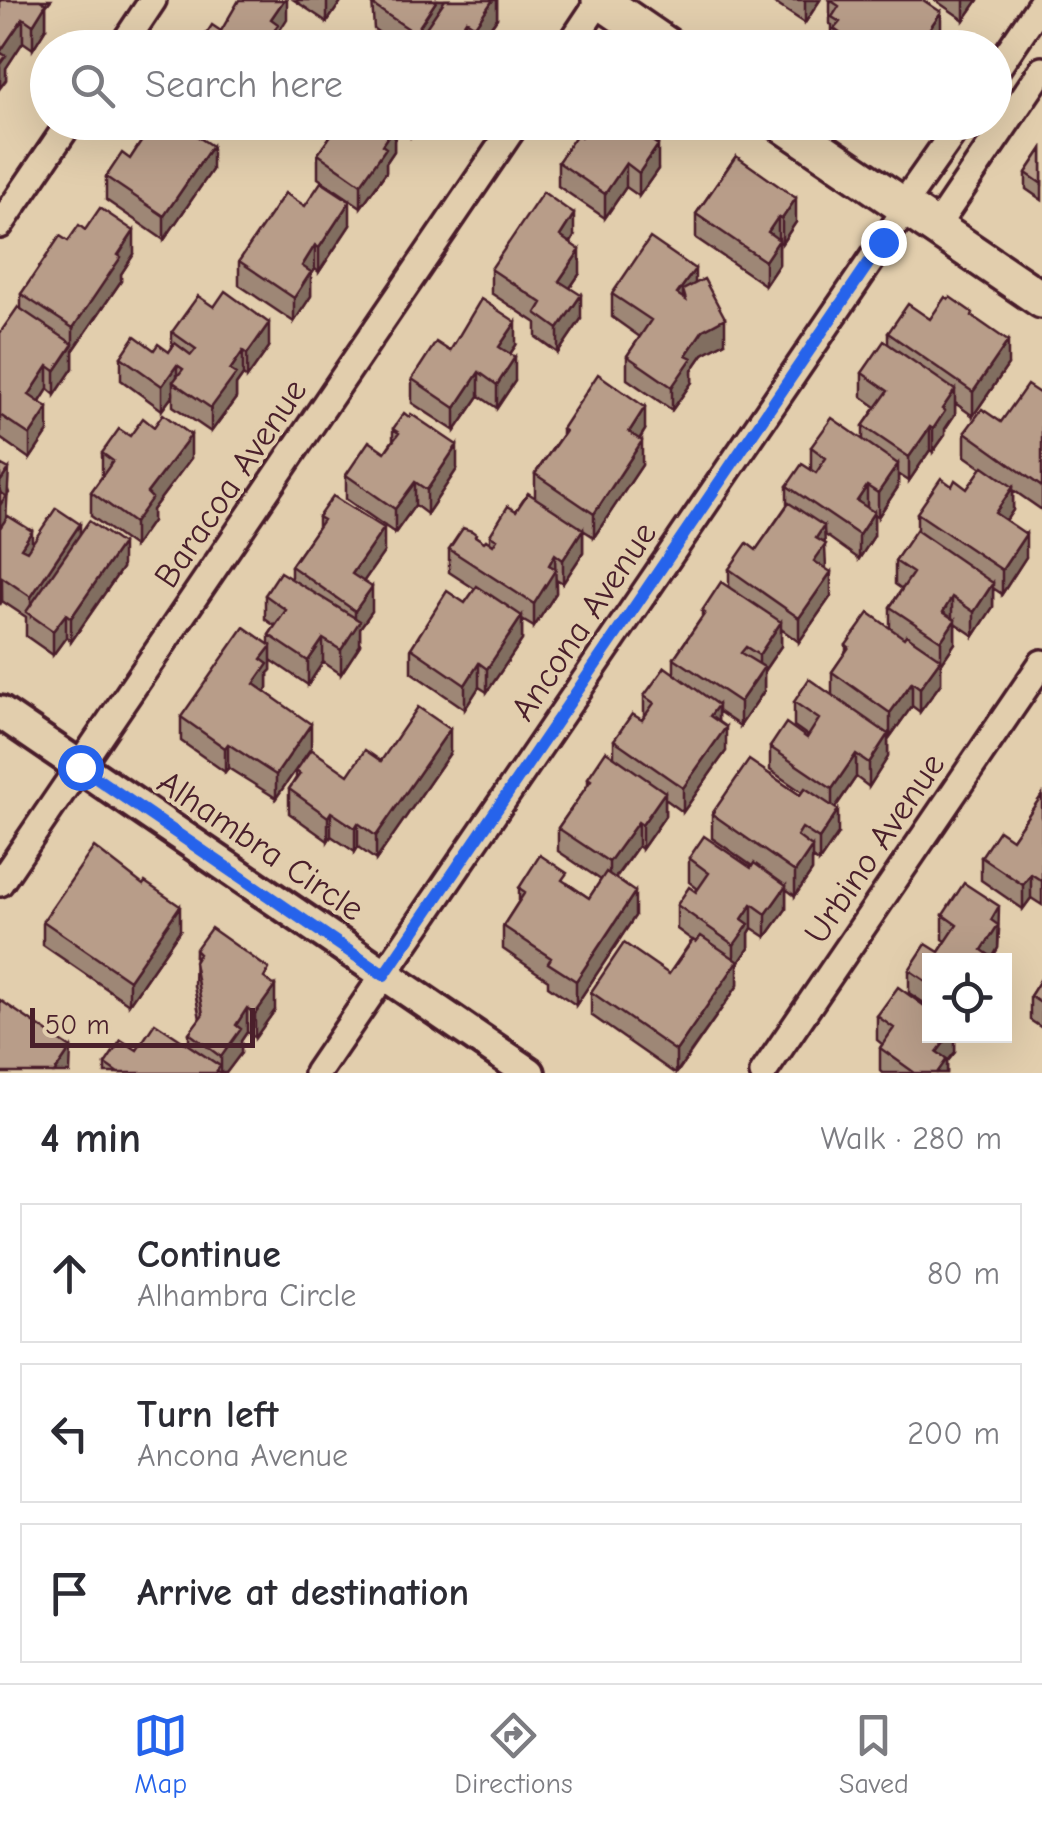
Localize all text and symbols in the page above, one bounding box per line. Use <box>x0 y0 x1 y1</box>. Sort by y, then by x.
search box <box>30 30 1012 140</box>
icon: search <box>65 58 120 113</box>
text: Search here <box>145 63 343 107</box>
route end <box>861 220 907 266</box>
street label: Baracoa Avenue <box>146 371 315 595</box>
street label: Ancona Avenue <box>502 514 665 728</box>
route start <box>58 745 104 791</box>
street label: Urbino Avenue <box>796 745 953 951</box>
street label: Alhambra Circle <box>150 761 372 929</box>
map controls <box>922 953 1012 1043</box>
button: locate <box>922 953 1012 1043</box>
scale bar <box>30 1003 255 1048</box>
text: 50 m <box>45 1009 110 1041</box>
text: 4 min <box>40 1114 141 1163</box>
text: Walk · 280 m <box>821 1120 1002 1157</box>
text: Continue <box>137 1233 281 1277</box>
icon: ahead <box>42 1246 97 1301</box>
text: 80 m <box>927 1255 1000 1292</box>
text: Alhambra Circle <box>137 1277 356 1314</box>
text: Turn left <box>137 1393 278 1437</box>
icon: left <box>42 1406 97 1461</box>
text: 200 m <box>907 1415 1000 1452</box>
text: Ancona Avenue <box>137 1437 348 1474</box>
icon: arrive <box>42 1566 97 1621</box>
text: Arrive at destination <box>137 1571 469 1615</box>
tab: Map <box>133 1708 188 1800</box>
tab: Directions <box>454 1708 573 1800</box>
tab: Saved <box>839 1708 909 1800</box>

